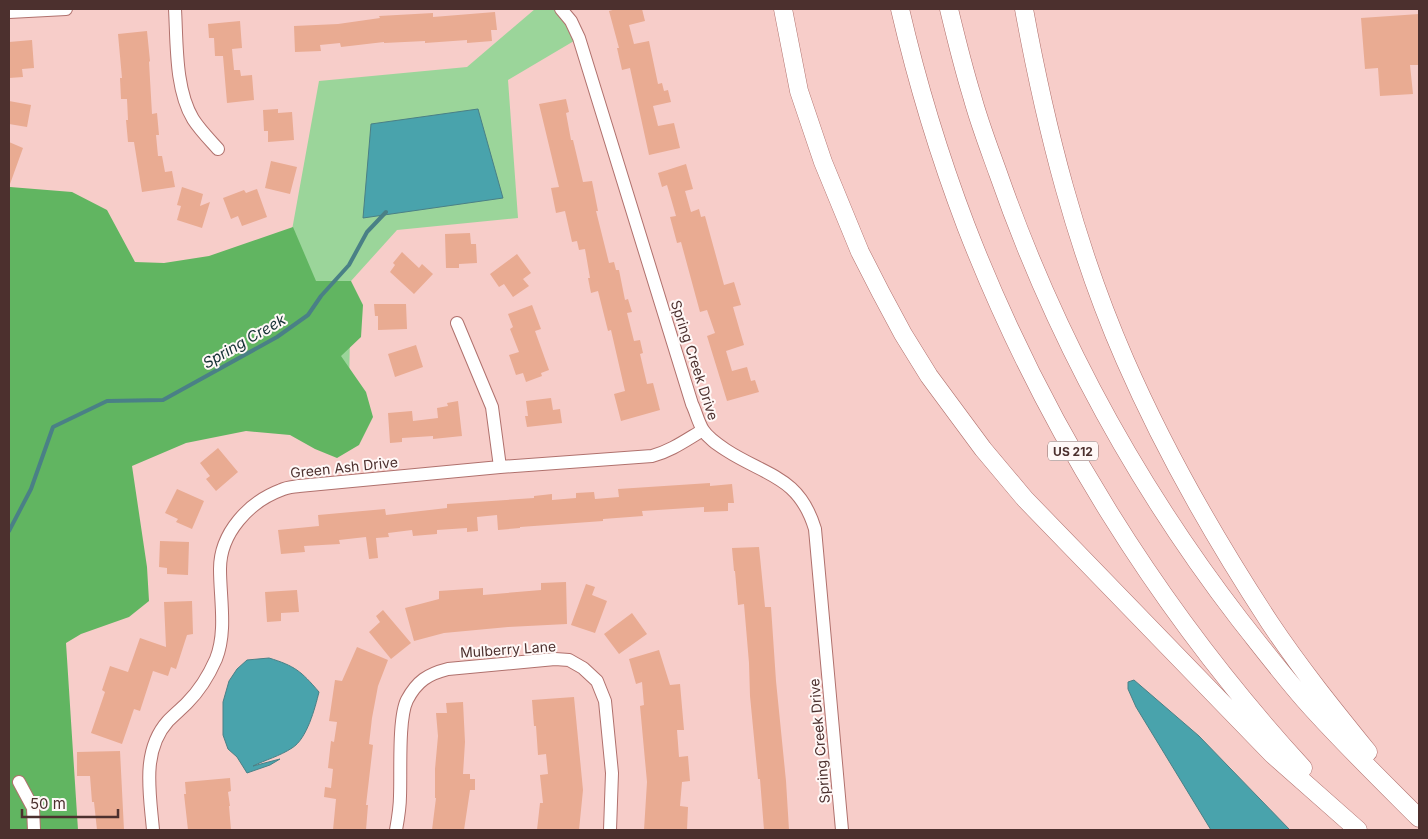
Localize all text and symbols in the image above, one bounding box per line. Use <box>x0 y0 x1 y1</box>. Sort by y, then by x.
street label: Spring Creek Drive <box>668 298 722 422</box>
water label: Spring Creek <box>199 309 289 372</box>
road number: US 212 <box>1048 442 1098 461</box>
street label: Green Ash Drive <box>289 453 399 481</box>
street label: Mulberry Lane <box>460 637 556 661</box>
street label: Spring Creek Drive <box>805 678 833 804</box>
scale bar <box>22 786 119 818</box>
text: 50 m <box>30 794 66 813</box>

